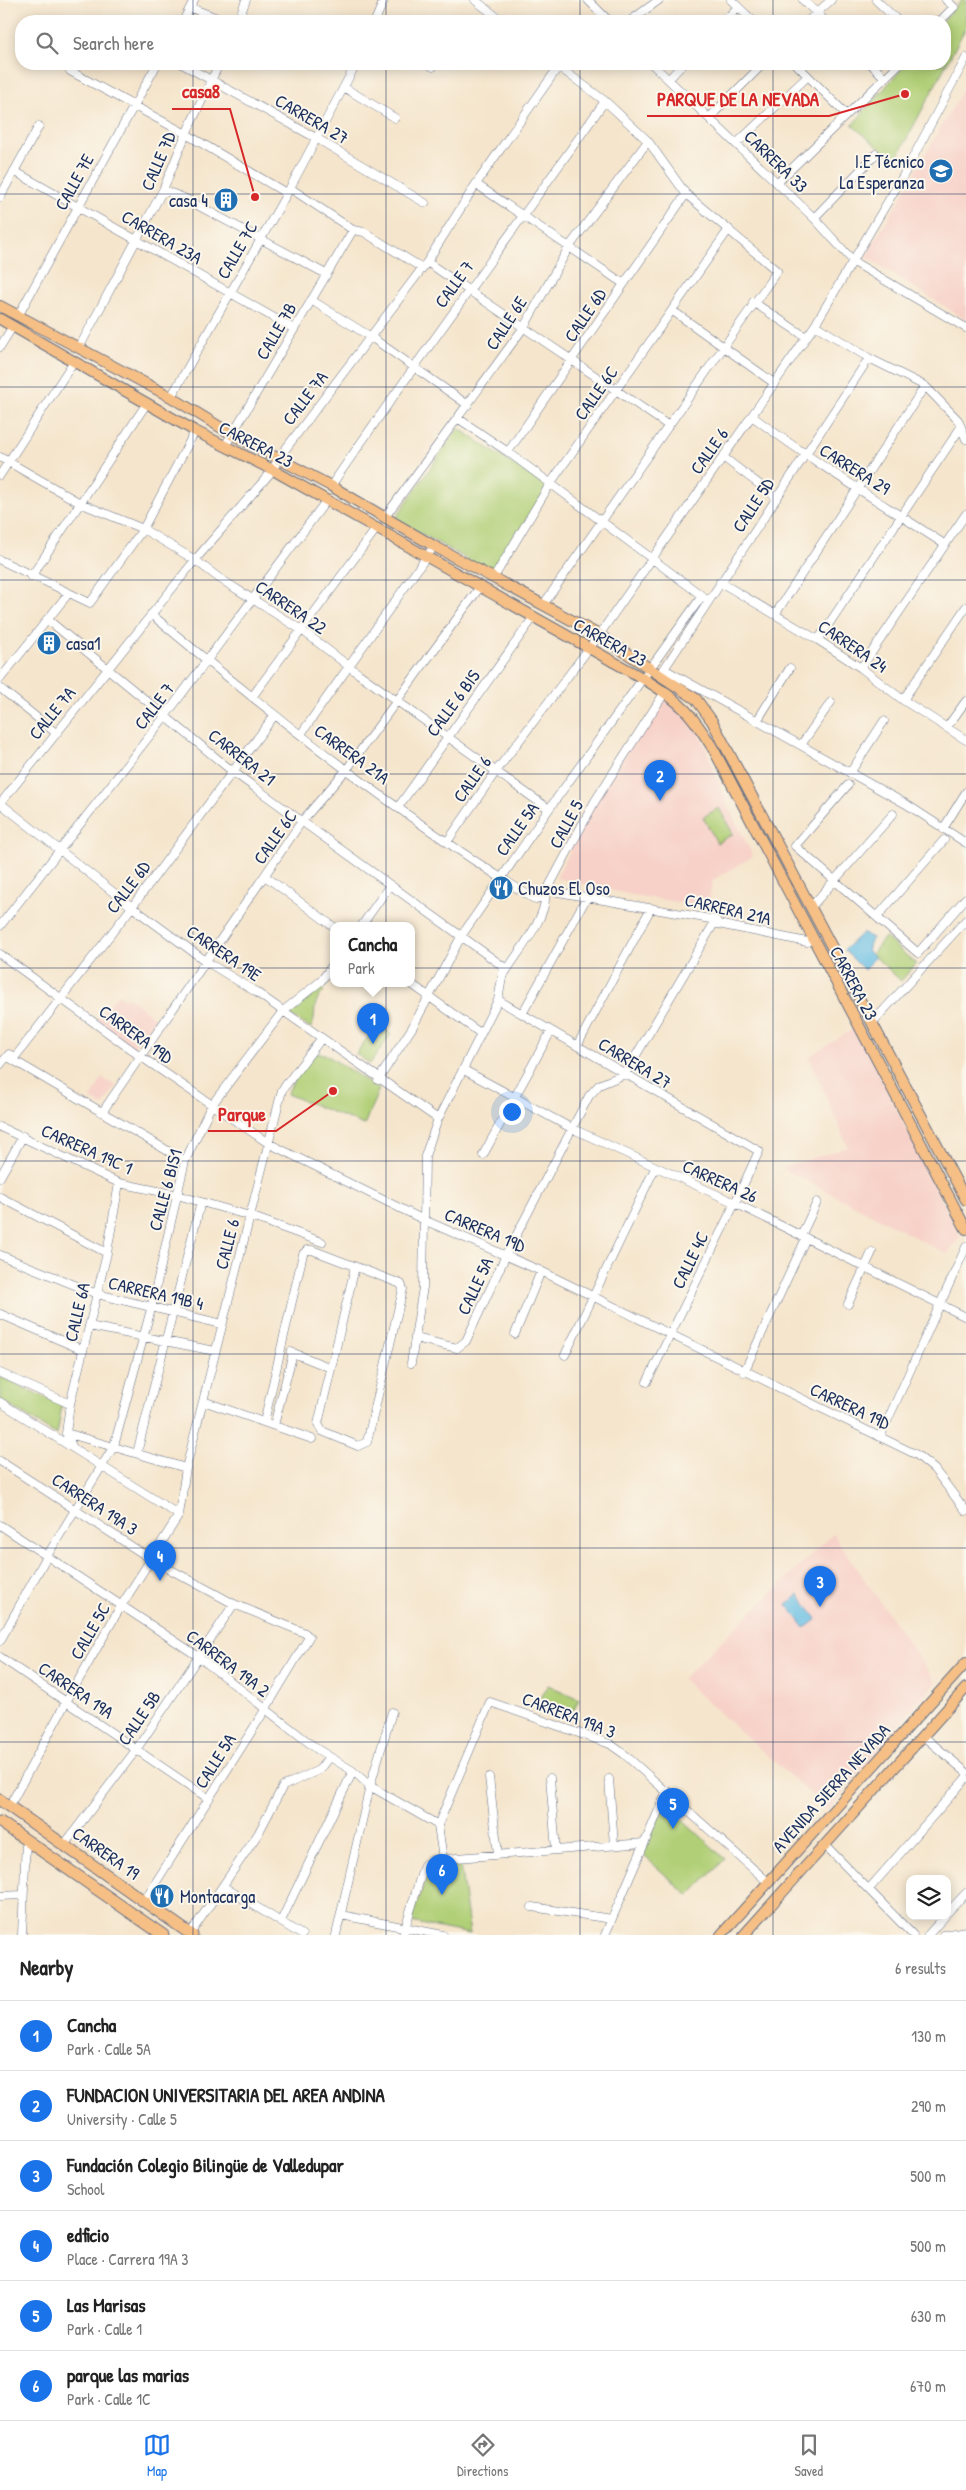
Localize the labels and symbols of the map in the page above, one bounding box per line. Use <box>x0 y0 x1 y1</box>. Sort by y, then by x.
callout: casa8 <box>172 75 230 109</box>
text: casa8 <box>182 78 220 104</box>
callout: PARQUE DE LA NEVADA <box>647 82 829 116</box>
text: PARQUE DE LA NEVADA <box>657 86 820 112</box>
street label: CARRERA 27 <box>271 88 354 150</box>
street label: CARRERA 33 <box>738 124 814 198</box>
street label: CALLE 7D <box>134 127 182 194</box>
street label: CALLE 7E <box>48 149 100 215</box>
place label: I.E Técnico La Esperanza <box>839 149 924 195</box>
school or university icon: I.E Técnico La Esperanza <box>928 158 954 184</box>
building icon: casa 4 <box>213 187 239 213</box>
place label: casa 4 <box>169 188 208 213</box>
street label: CARRERA 23A <box>117 204 207 270</box>
street label: CALLE 7C <box>210 216 264 283</box>
street label: CALLE 7 <box>428 255 480 313</box>
street label: CALLE 6D <box>558 283 612 347</box>
street label: CALLE 6E <box>479 291 533 355</box>
street label: CALLE 7B <box>250 298 302 364</box>
street label: CALLE 6C <box>568 361 624 425</box>
street label: CALLE 7A <box>276 366 334 430</box>
street label: CARRERA 23 <box>214 415 298 473</box>
street label: CALLE 6 <box>684 423 734 479</box>
street label: CARRERA 29 <box>815 437 895 501</box>
street label: CALLE 5D <box>726 473 780 537</box>
street label: CARRERA 22 <box>250 574 332 640</box>
street label: CARRERA 23 <box>569 612 651 672</box>
street label: CARRERA 24 <box>813 613 893 679</box>
building icon: casa1 <box>36 630 62 656</box>
place label: casa1 <box>66 631 101 656</box>
street label: CALLE 6 BIS <box>420 664 486 742</box>
street label: CALLE 7 <box>128 677 180 735</box>
street label: CALLE 7A <box>23 681 81 745</box>
street label: CARRERA 21A <box>309 718 395 790</box>
street label: CARRERA 21 <box>203 723 281 791</box>
street label: CALLE 6 <box>447 751 497 807</box>
pin: 2 <box>644 760 676 801</box>
street label: CALLE 5 <box>543 795 589 853</box>
street label: CALLE 5A <box>489 797 545 861</box>
street label: CALLE 6C <box>247 805 303 869</box>
street label: CALLE 6D <box>100 855 156 918</box>
restaurant icon: Chuzos El Oso <box>488 875 514 901</box>
place label: Chuzos El Oso <box>518 876 610 901</box>
street label: CARRERA 21A <box>682 887 774 931</box>
street label: CARRERA 19E <box>182 919 266 987</box>
street label: CARRERA 23 <box>824 942 884 1024</box>
street label: CARRERA 19D <box>94 999 178 1070</box>
pin: 1 <box>357 1003 389 1044</box>
street label: CARRERA 27 <box>594 1031 676 1095</box>
callout: Parque <box>208 1097 276 1131</box>
your location <box>499 1099 525 1125</box>
text: Parque <box>218 1101 266 1128</box>
street label: CARRERA 19C 1 <box>37 1118 137 1180</box>
street label: CALLE 6 BIS1 <box>142 1146 188 1234</box>
street label: CARRERA 26 <box>679 1153 761 1209</box>
street label: CARRERA 19D <box>441 1202 530 1258</box>
street label: CALLE 6 <box>209 1216 245 1272</box>
street label: CALLE 4C <box>665 1227 715 1293</box>
street label: CALLE 5A <box>451 1253 499 1319</box>
street label: CARRERA 19B 4 <box>106 1270 206 1316</box>
street label: CALLE 6A <box>58 1280 96 1344</box>
street label: CARRERA 19D <box>806 1377 895 1436</box>
street label: CARRERA 19A 3 <box>47 1467 143 1541</box>
pin: 4 <box>144 1540 176 1581</box>
pin: 3 <box>804 1566 836 1607</box>
street label: CALLE 5C <box>64 1598 116 1664</box>
street label: CARRERA 19A 2 <box>181 1623 275 1703</box>
street label: CARRERA 19A <box>33 1656 119 1725</box>
street label: CALLE 5B <box>112 1686 166 1750</box>
street label: CARRERA 19A 3 <box>519 1686 619 1744</box>
street label: AVENIDA SIERRA NEVADA <box>766 1718 896 1858</box>
street label: CALLE 5A <box>188 1729 242 1793</box>
pin: 5 <box>657 1788 689 1829</box>
street label: CARRERA 19 <box>67 1821 145 1886</box>
pin: 6 <box>426 1854 458 1895</box>
restaurant icon: Montacarga <box>149 1883 175 1909</box>
place label: Montacarga <box>180 1884 255 1909</box>

